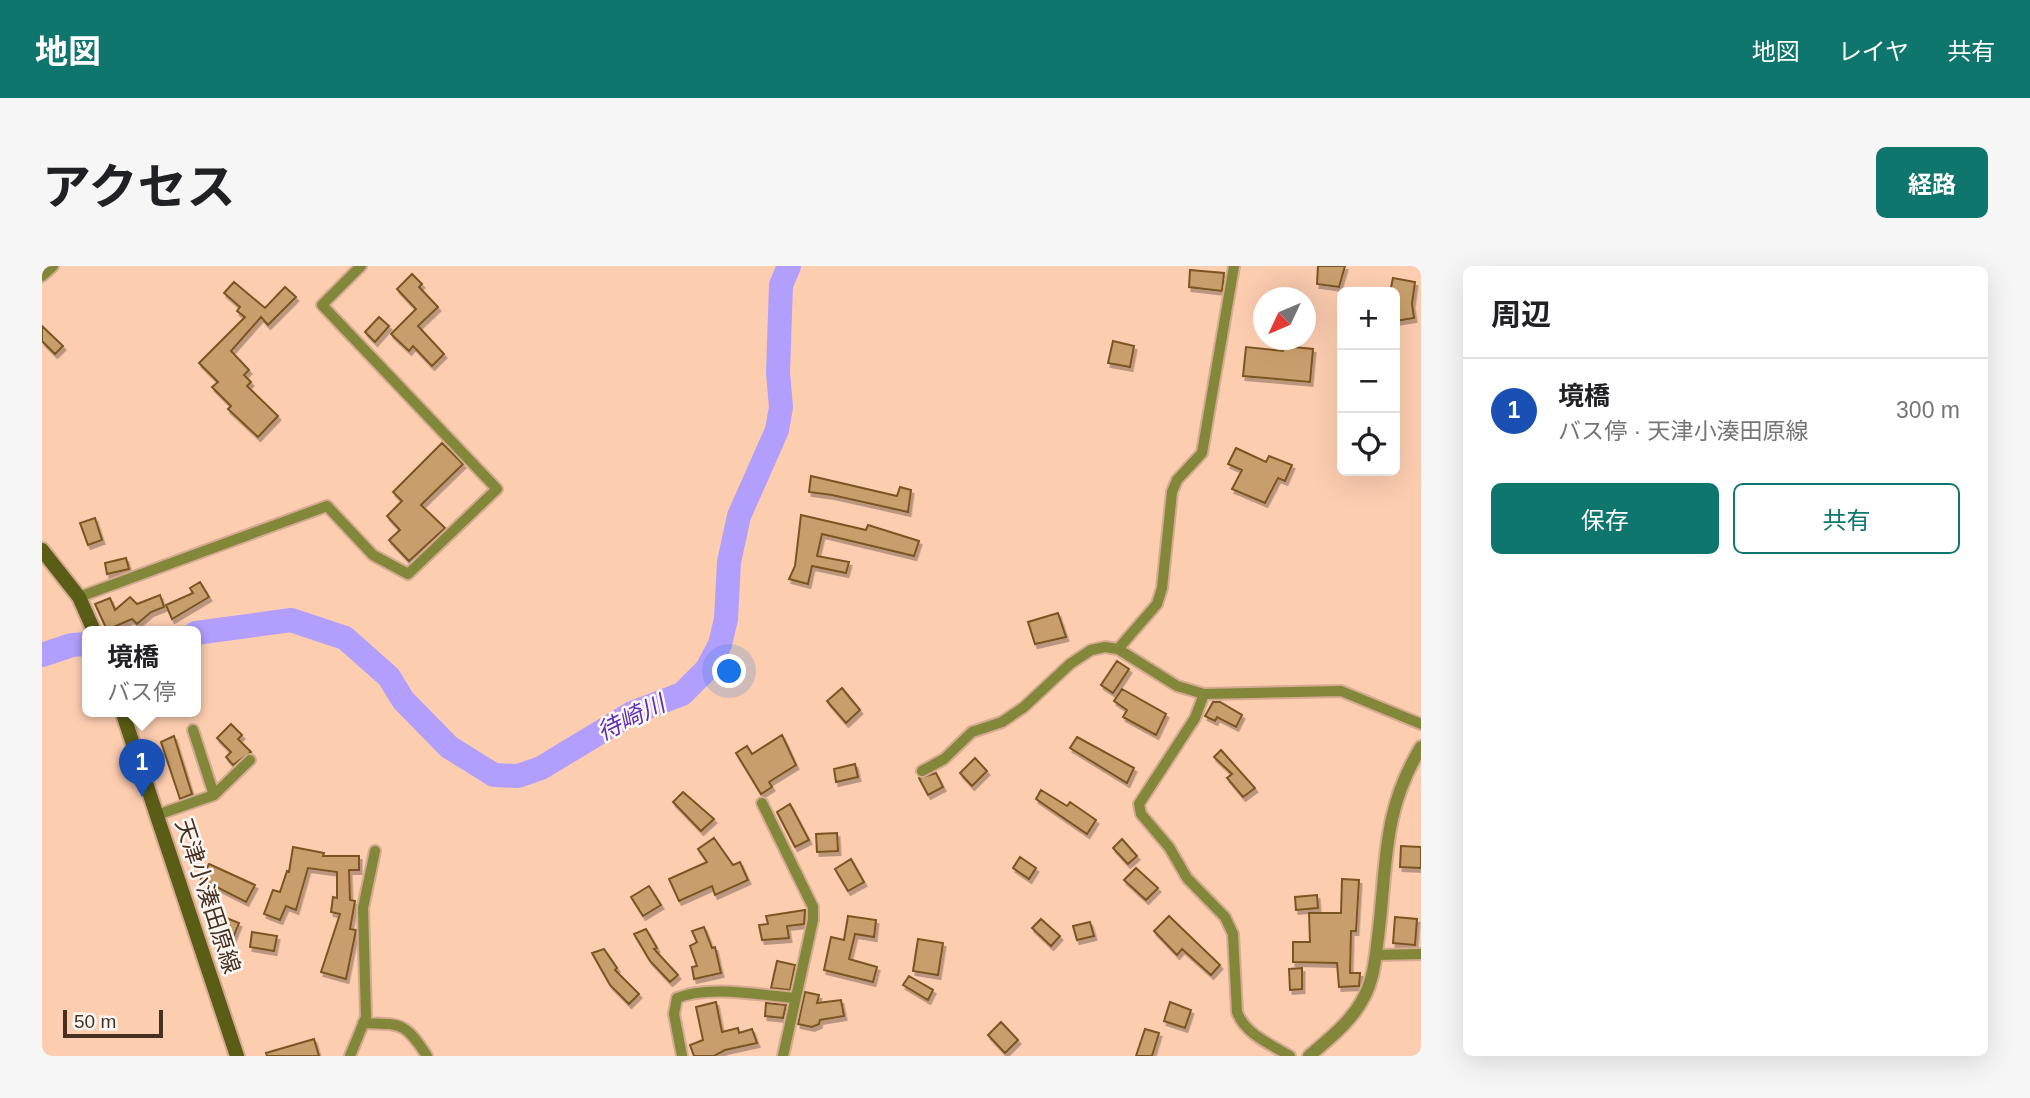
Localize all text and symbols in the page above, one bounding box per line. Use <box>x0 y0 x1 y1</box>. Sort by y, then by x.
text: 地図 <box>35 33 101 70</box>
text: 地図 <box>1752 38 1800 65</box>
text: レイヤ <box>1838 38 1909 65</box>
text: 共有 <box>1947 38 1995 65</box>
button: 経路 <box>1876 147 1988 218</box>
text: アクセス <box>42 160 236 214</box>
north arrow <box>1253 287 1316 350</box>
map controls <box>1337 287 1400 476</box>
button: + <box>1337 287 1400 350</box>
text: 周辺 <box>1491 298 1551 331</box>
button: − <box>1337 350 1400 413</box>
text: 境橋 <box>1558 381 1610 411</box>
text: 1 <box>1508 397 1520 423</box>
text: 300 m <box>1896 397 1960 423</box>
button: locate <box>1337 413 1400 476</box>
text: バス停 · 天津小湊田原線 <box>1558 418 1808 444</box>
button: 保存 <box>1491 483 1719 554</box>
button: 共有 <box>1733 483 1960 554</box>
popup <box>82 626 201 717</box>
text: 境橋 <box>107 642 159 672</box>
your location <box>712 654 746 688</box>
text: バス停 <box>107 679 176 705</box>
water label: 待崎川 <box>593 688 672 745</box>
pin: 1 <box>119 739 165 797</box>
street label: 天津小湊田原線 <box>171 815 245 977</box>
scale bar <box>63 1007 163 1039</box>
text: 50 m <box>74 1011 116 1032</box>

